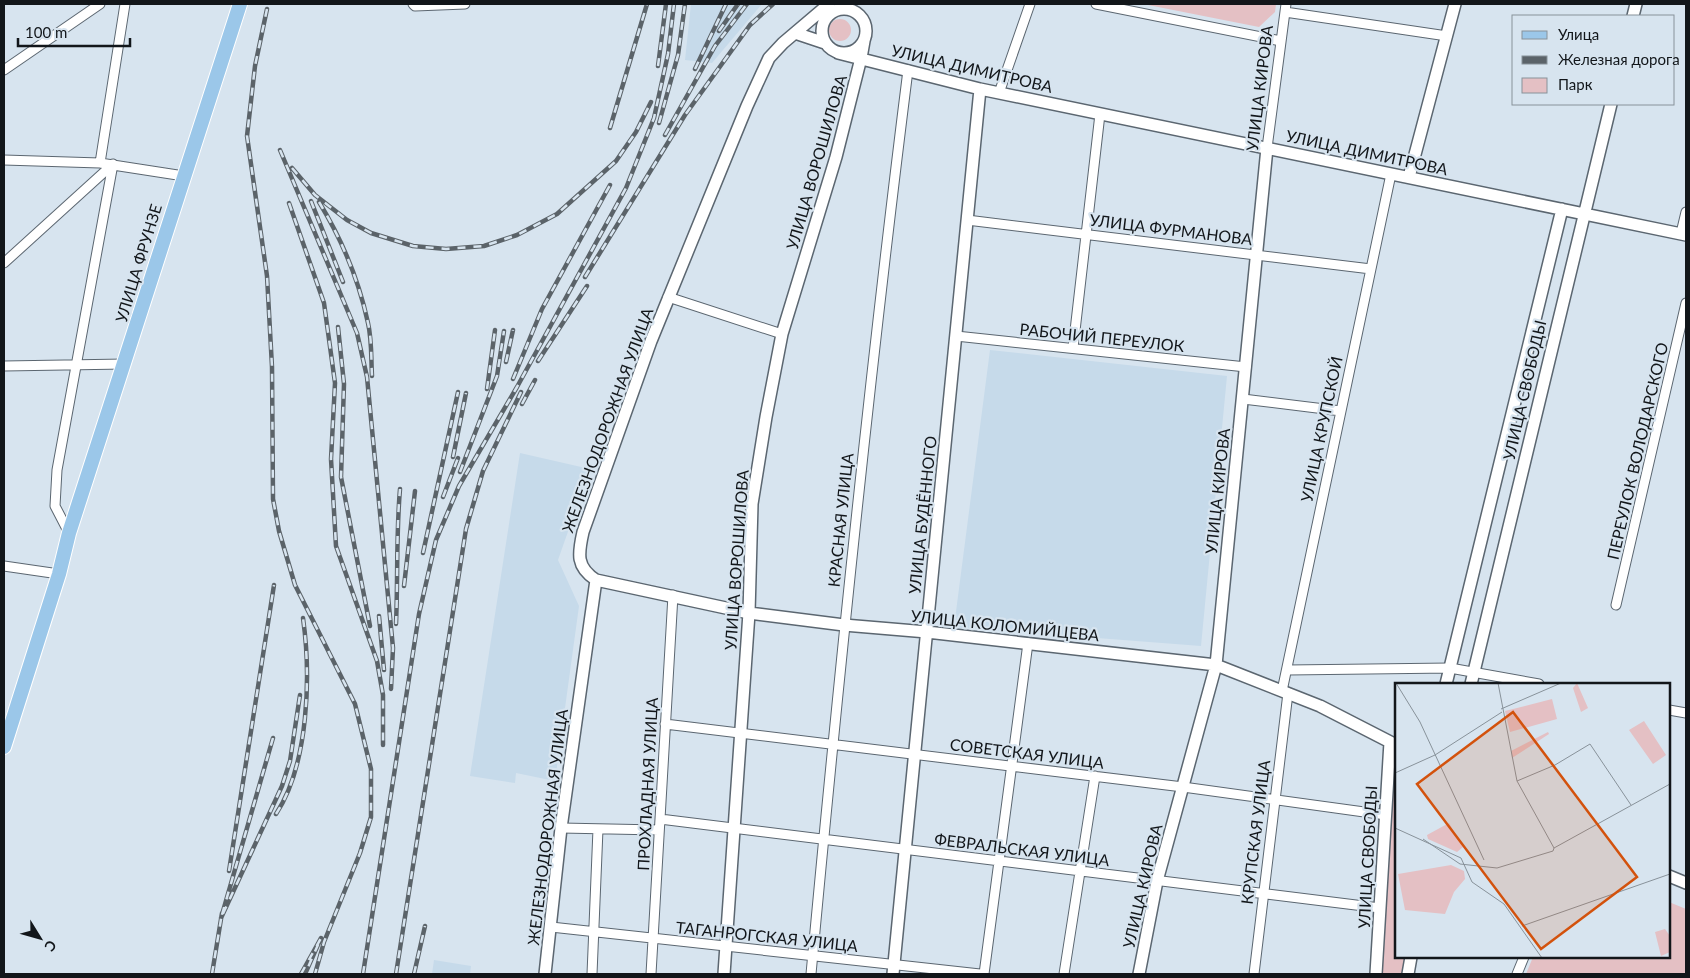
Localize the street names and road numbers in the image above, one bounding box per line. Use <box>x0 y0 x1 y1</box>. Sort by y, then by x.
street label: УЛИЦА КИРОВА <box>1242 24 1276 152</box>
street label: УЛИЦА ДИМИТРОВА <box>889 40 1055 96</box>
street label: УЛИЦА ВОРОШИЛОВА <box>782 72 850 251</box>
street label: УЛИЦА ДИМИТРОВА <box>1284 126 1450 178</box>
street label: УЛИЦА ФРУНЗЕ <box>111 201 165 325</box>
street label: УЛИЦА ФУРМАНОВА <box>1089 210 1254 248</box>
street label: ЖЕЛЕЗНОДОРОЖНАЯ УЛИЦА <box>557 305 657 535</box>
street label: УЛИЦА СВОБОДЫ <box>1499 318 1549 462</box>
street label: РАБОЧИЙ ПЕРЕУЛОК <box>1019 319 1186 355</box>
street label: ПЕРЕУЛОК ВОЛОДАРСКОГО <box>1603 340 1671 562</box>
street label: УЛИЦА КРУПСКОЙ <box>1296 354 1346 504</box>
street label: УЛИЦА КИРОВА <box>1201 427 1233 555</box>
street label: УЛИЦА БУДЁННОГО <box>904 435 940 595</box>
street label: КРАСНАЯ УЛИЦА <box>824 452 857 588</box>
street label: УЛИЦА ВОРОШИЛОВА <box>720 469 752 651</box>
street label: УЛИЦА КОЛОМИЙЦЕВА <box>910 606 1100 644</box>
street label: ПРОХЛАДНАЯ УЛИЦА <box>633 697 661 871</box>
street label: ЖЕЛЕЗНОДОРОЖНАЯ УЛИЦА <box>523 708 571 946</box>
street label: СОВЕТСКАЯ УЛИЦА <box>949 734 1105 772</box>
street label: КРУПСКАЯ УЛИЦА <box>1237 759 1273 905</box>
street label: УЛИЦА СВОБОДЫ <box>1354 785 1380 929</box>
street label: УЛИЦА КИРОВА <box>1118 822 1166 950</box>
street label: ФЕВРАЛЬСКАЯ УЛИЦА <box>933 829 1111 869</box>
street label: ТАГАНРОГСКАЯ УЛИЦА <box>675 917 859 955</box>

